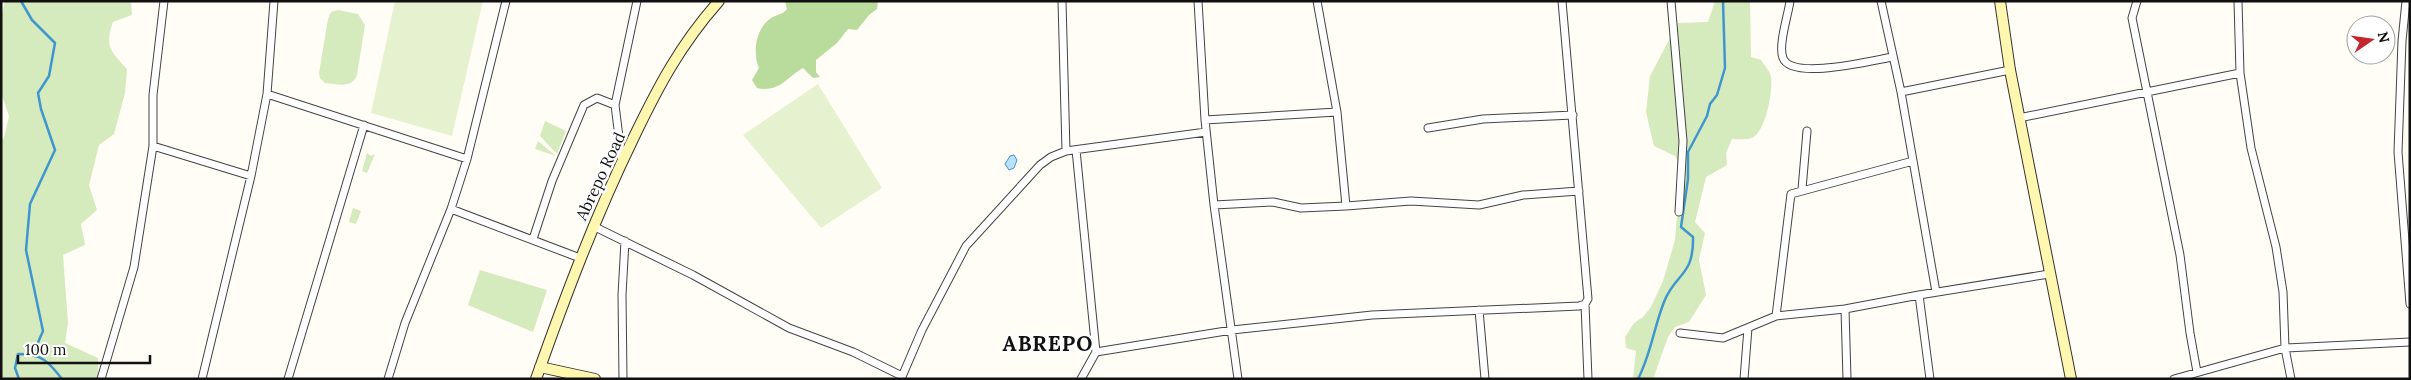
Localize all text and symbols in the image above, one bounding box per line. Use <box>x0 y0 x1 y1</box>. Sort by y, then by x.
north arrow <box>2346 15 2396 65</box>
text: N <box>2374 30 2394 45</box>
street label: Abrepo Road <box>570 128 629 224</box>
district label: ABREPO <box>1003 330 1093 357</box>
scale bar <box>18 332 150 364</box>
text: 100 m <box>25 340 66 359</box>

